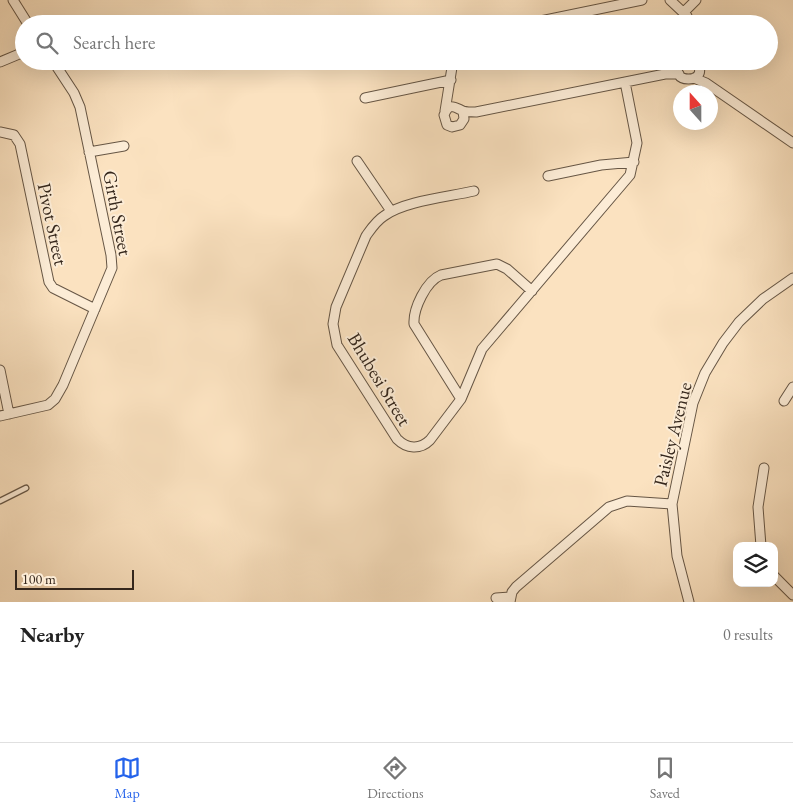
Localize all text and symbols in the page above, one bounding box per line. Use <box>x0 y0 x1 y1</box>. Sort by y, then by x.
search box <box>15 15 778 70</box>
icon: search <box>33 29 61 57</box>
text: Search here <box>73 30 155 55</box>
north arrow <box>673 85 718 130</box>
street label: Girth Street <box>97 168 138 258</box>
street label: Pivot Street <box>32 180 73 268</box>
street label: Bhubesi Street <box>342 328 417 431</box>
street label: Paisley Avenue <box>647 379 698 489</box>
map controls <box>733 542 778 587</box>
button: layers <box>733 542 778 587</box>
scale bar <box>15 567 134 590</box>
text: 100 m <box>22 570 56 588</box>
text: Nearby <box>20 621 84 648</box>
text: 0 results <box>723 624 773 645</box>
tab: Map <box>113 754 141 802</box>
tab: Directions <box>367 754 424 802</box>
tab: Saved <box>650 754 680 802</box>

